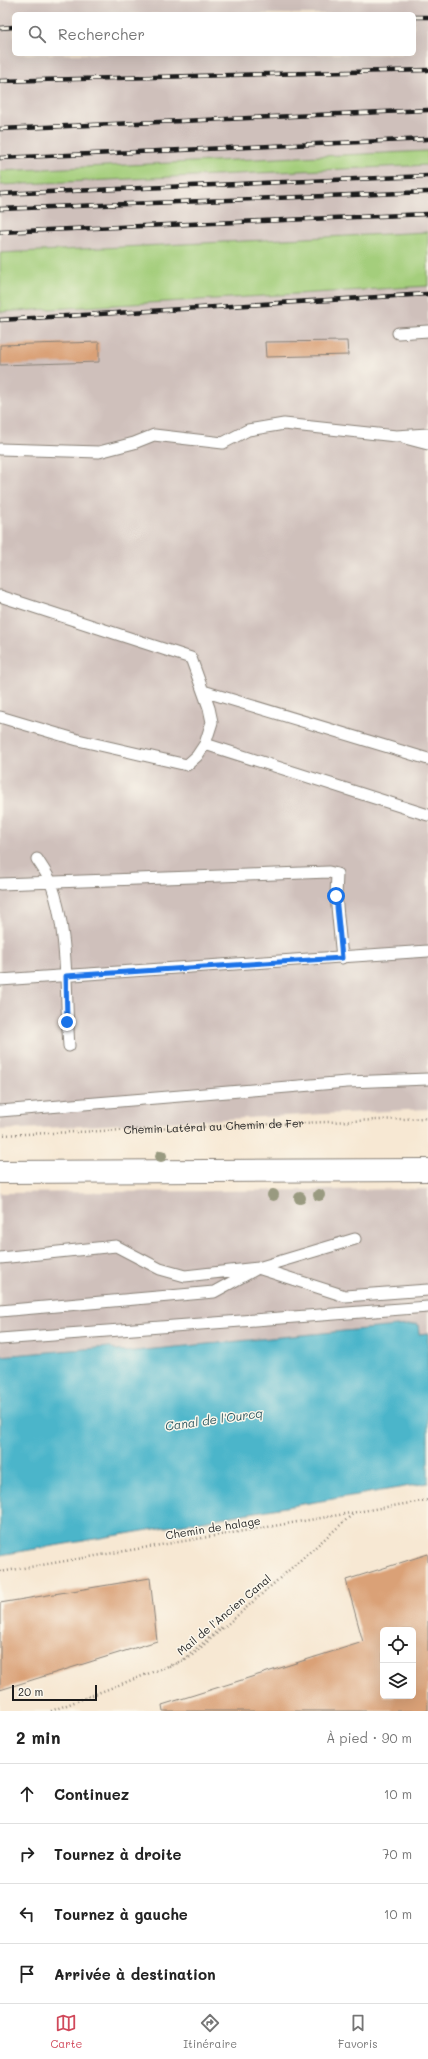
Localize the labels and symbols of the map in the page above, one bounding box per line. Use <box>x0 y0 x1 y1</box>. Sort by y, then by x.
route start <box>327 887 345 905</box>
route end <box>58 1013 76 1031</box>
street label: Chemin Latéral au Chemin de Fer <box>123 1115 304 1137</box>
water label: Canal de l'Ourcq <box>164 1404 264 1434</box>
street label: Chemin de halage <box>164 1513 262 1542</box>
street label: Mail de l'Ancien Canal <box>174 1571 274 1658</box>
scale bar <box>12 1683 97 1702</box>

